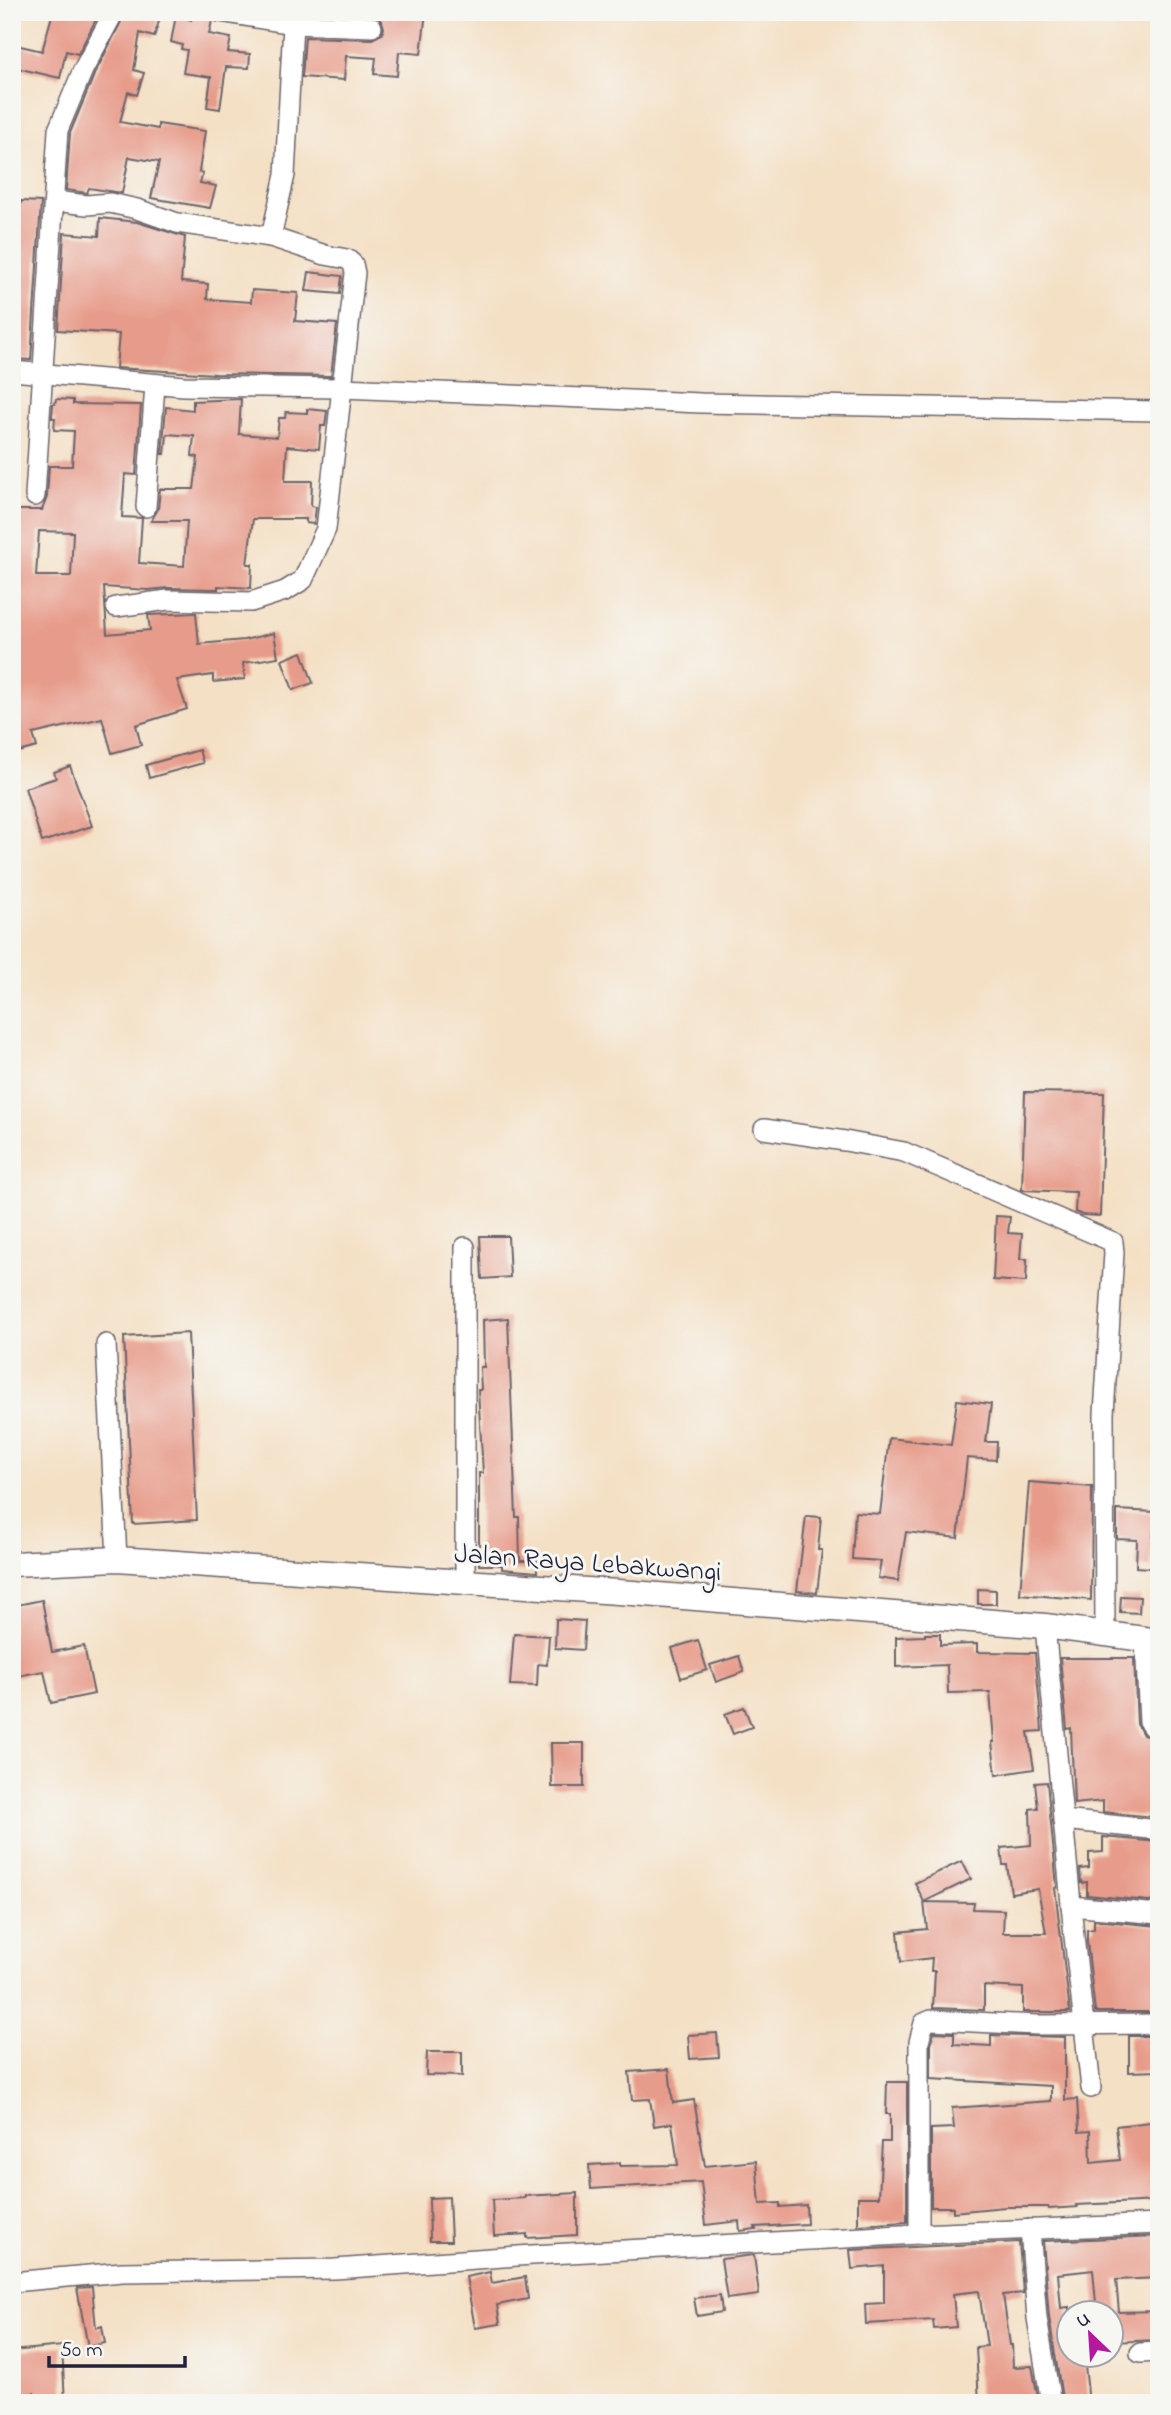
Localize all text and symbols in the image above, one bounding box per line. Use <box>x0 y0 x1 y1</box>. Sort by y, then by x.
street label: Jalan Raya Lebakwangi <box>453 1535 723 1594</box>
north arrow <box>1056 2300 1126 2370</box>
text: U <box>1073 2306 1095 2336</box>
scale bar <box>49 2324 186 2368</box>
text: 50 m <box>60 2336 103 2366</box>

